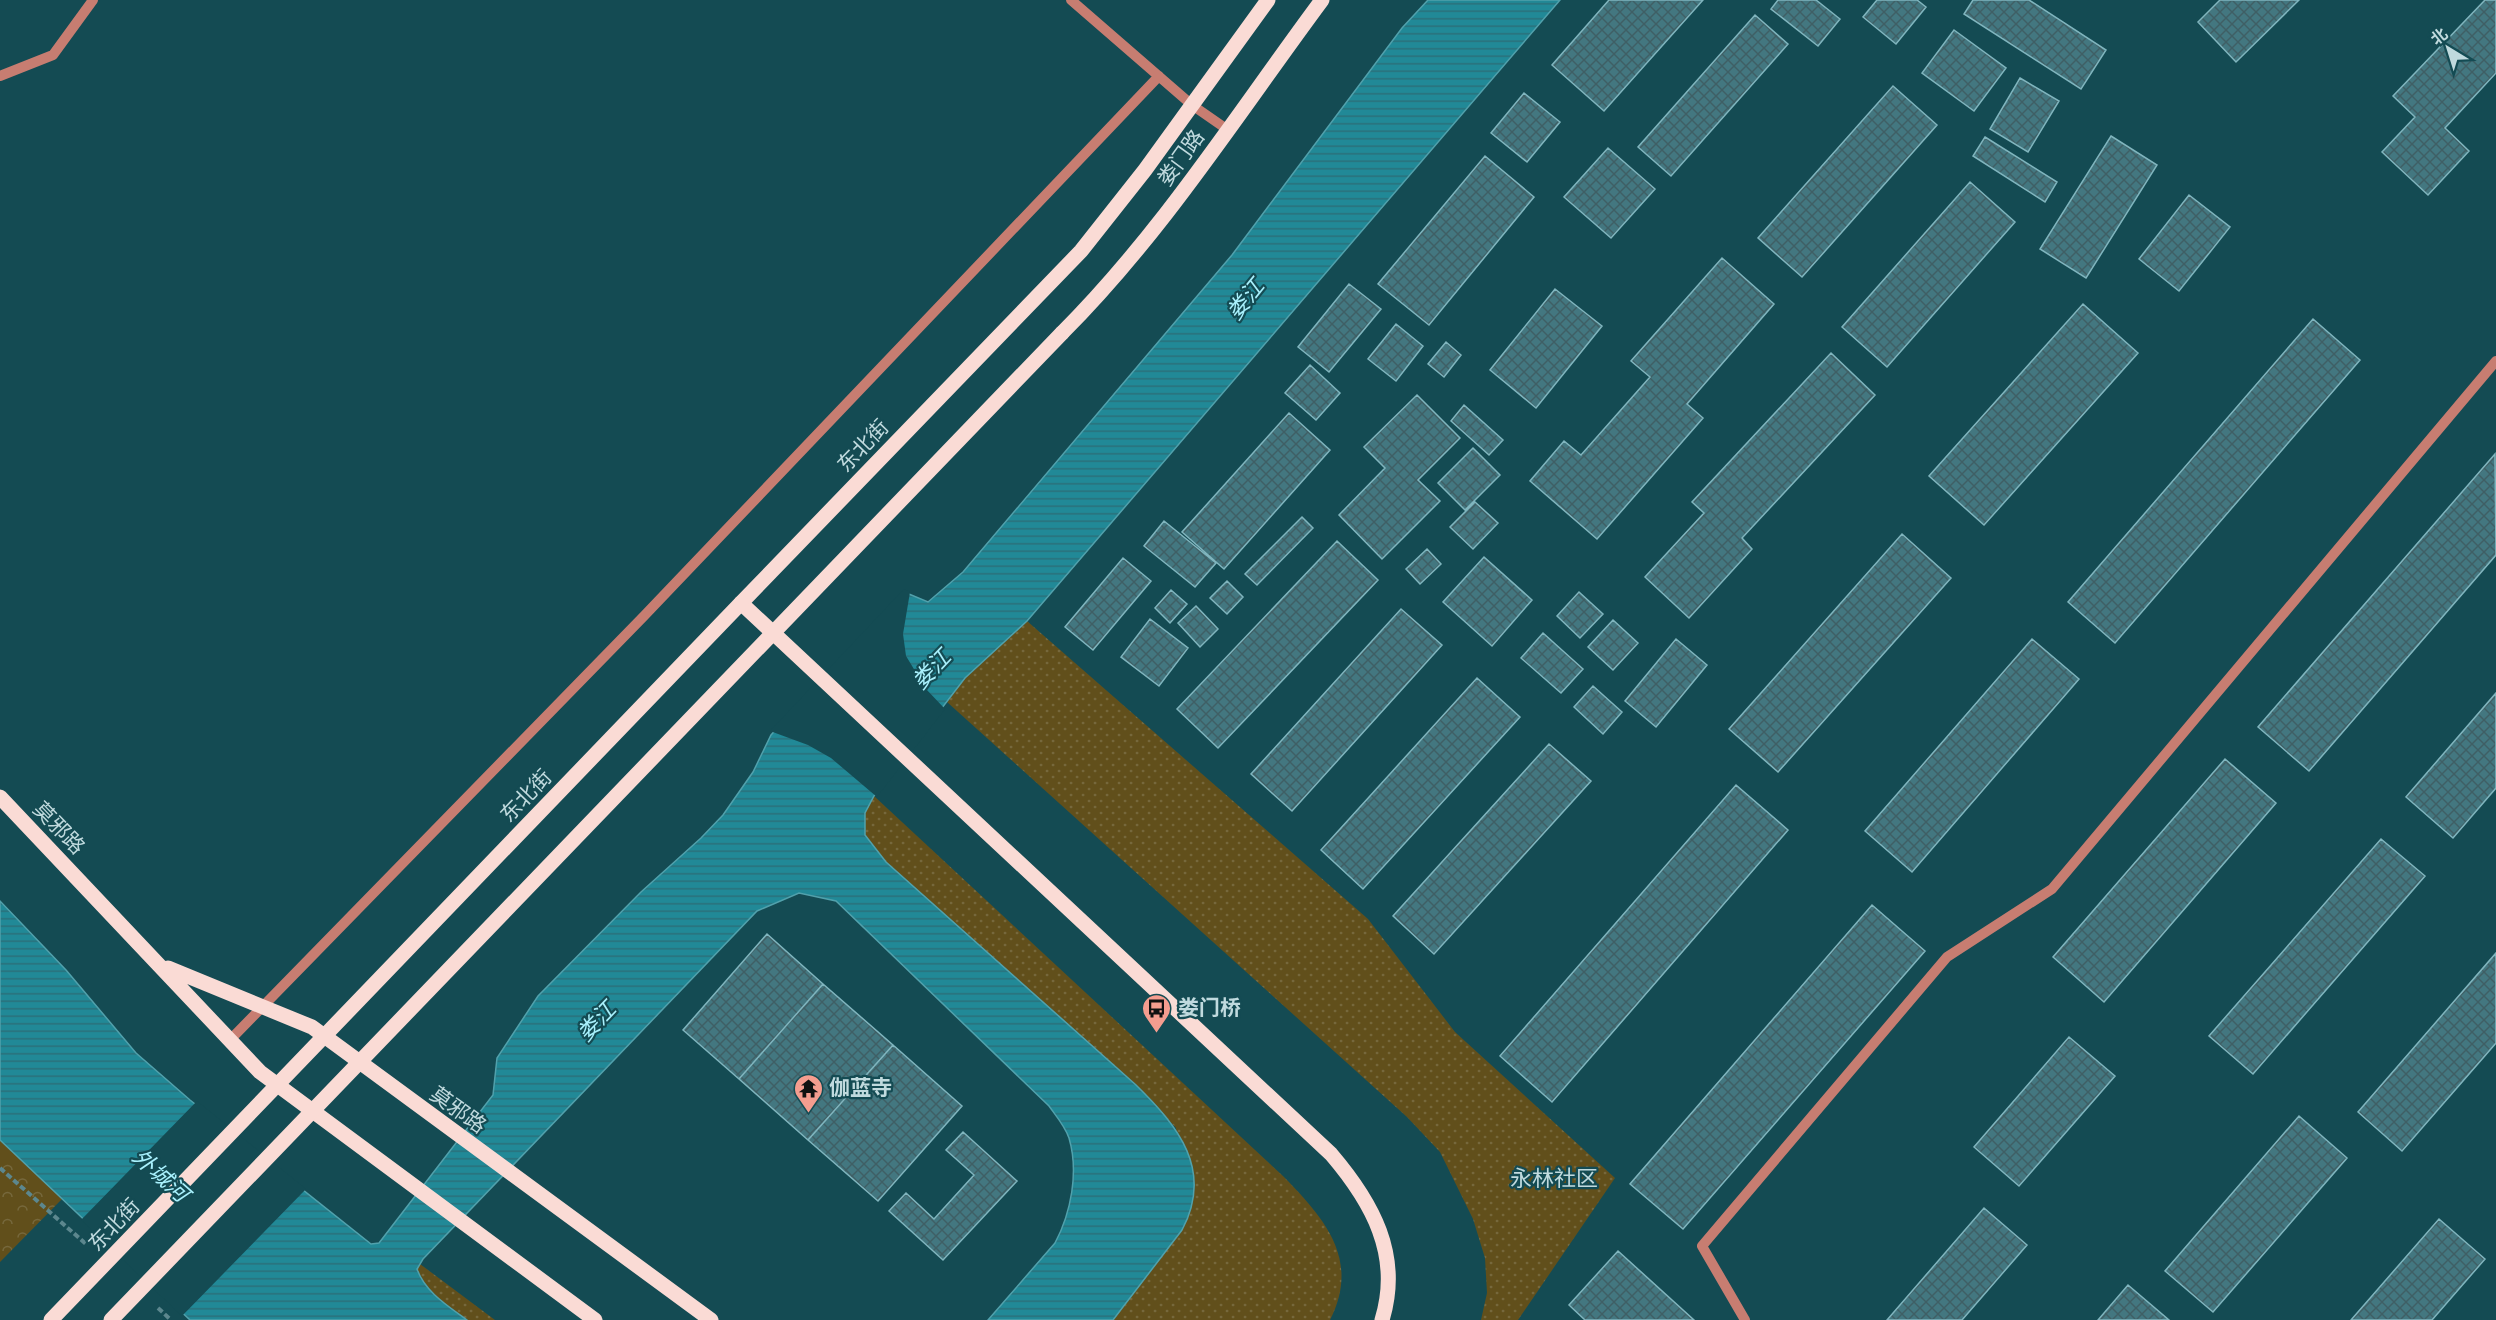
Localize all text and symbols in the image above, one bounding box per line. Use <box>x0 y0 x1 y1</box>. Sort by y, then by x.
north arrow <box>2418 18 2478 78</box>
text: 北 <box>2426 23 2452 51</box>
street label: 娄门路 <box>1150 124 1212 192</box>
water label: 娄江 <box>1219 271 1273 327</box>
street label: 东北街 <box>830 413 896 479</box>
water label: 娄江 <box>905 641 960 697</box>
street label: 东北街 <box>493 763 559 829</box>
street label: 莫邪路 <box>26 795 92 861</box>
bus stop icon: 娄门桥 <box>1141 992 1173 1034</box>
water label: 娄江 <box>570 993 625 1049</box>
place label: 娄门桥 <box>1178 993 1241 1023</box>
temple icon: 伽蓝寺 <box>792 1072 824 1114</box>
place label: 伽蓝寺 <box>829 1073 892 1103</box>
street label: 莫邪路 <box>424 1079 492 1141</box>
water label: 外城河 <box>125 1142 199 1212</box>
district label: 永林社区 <box>1510 1163 1598 1195</box>
street label: 东北街 <box>81 1192 147 1258</box>

